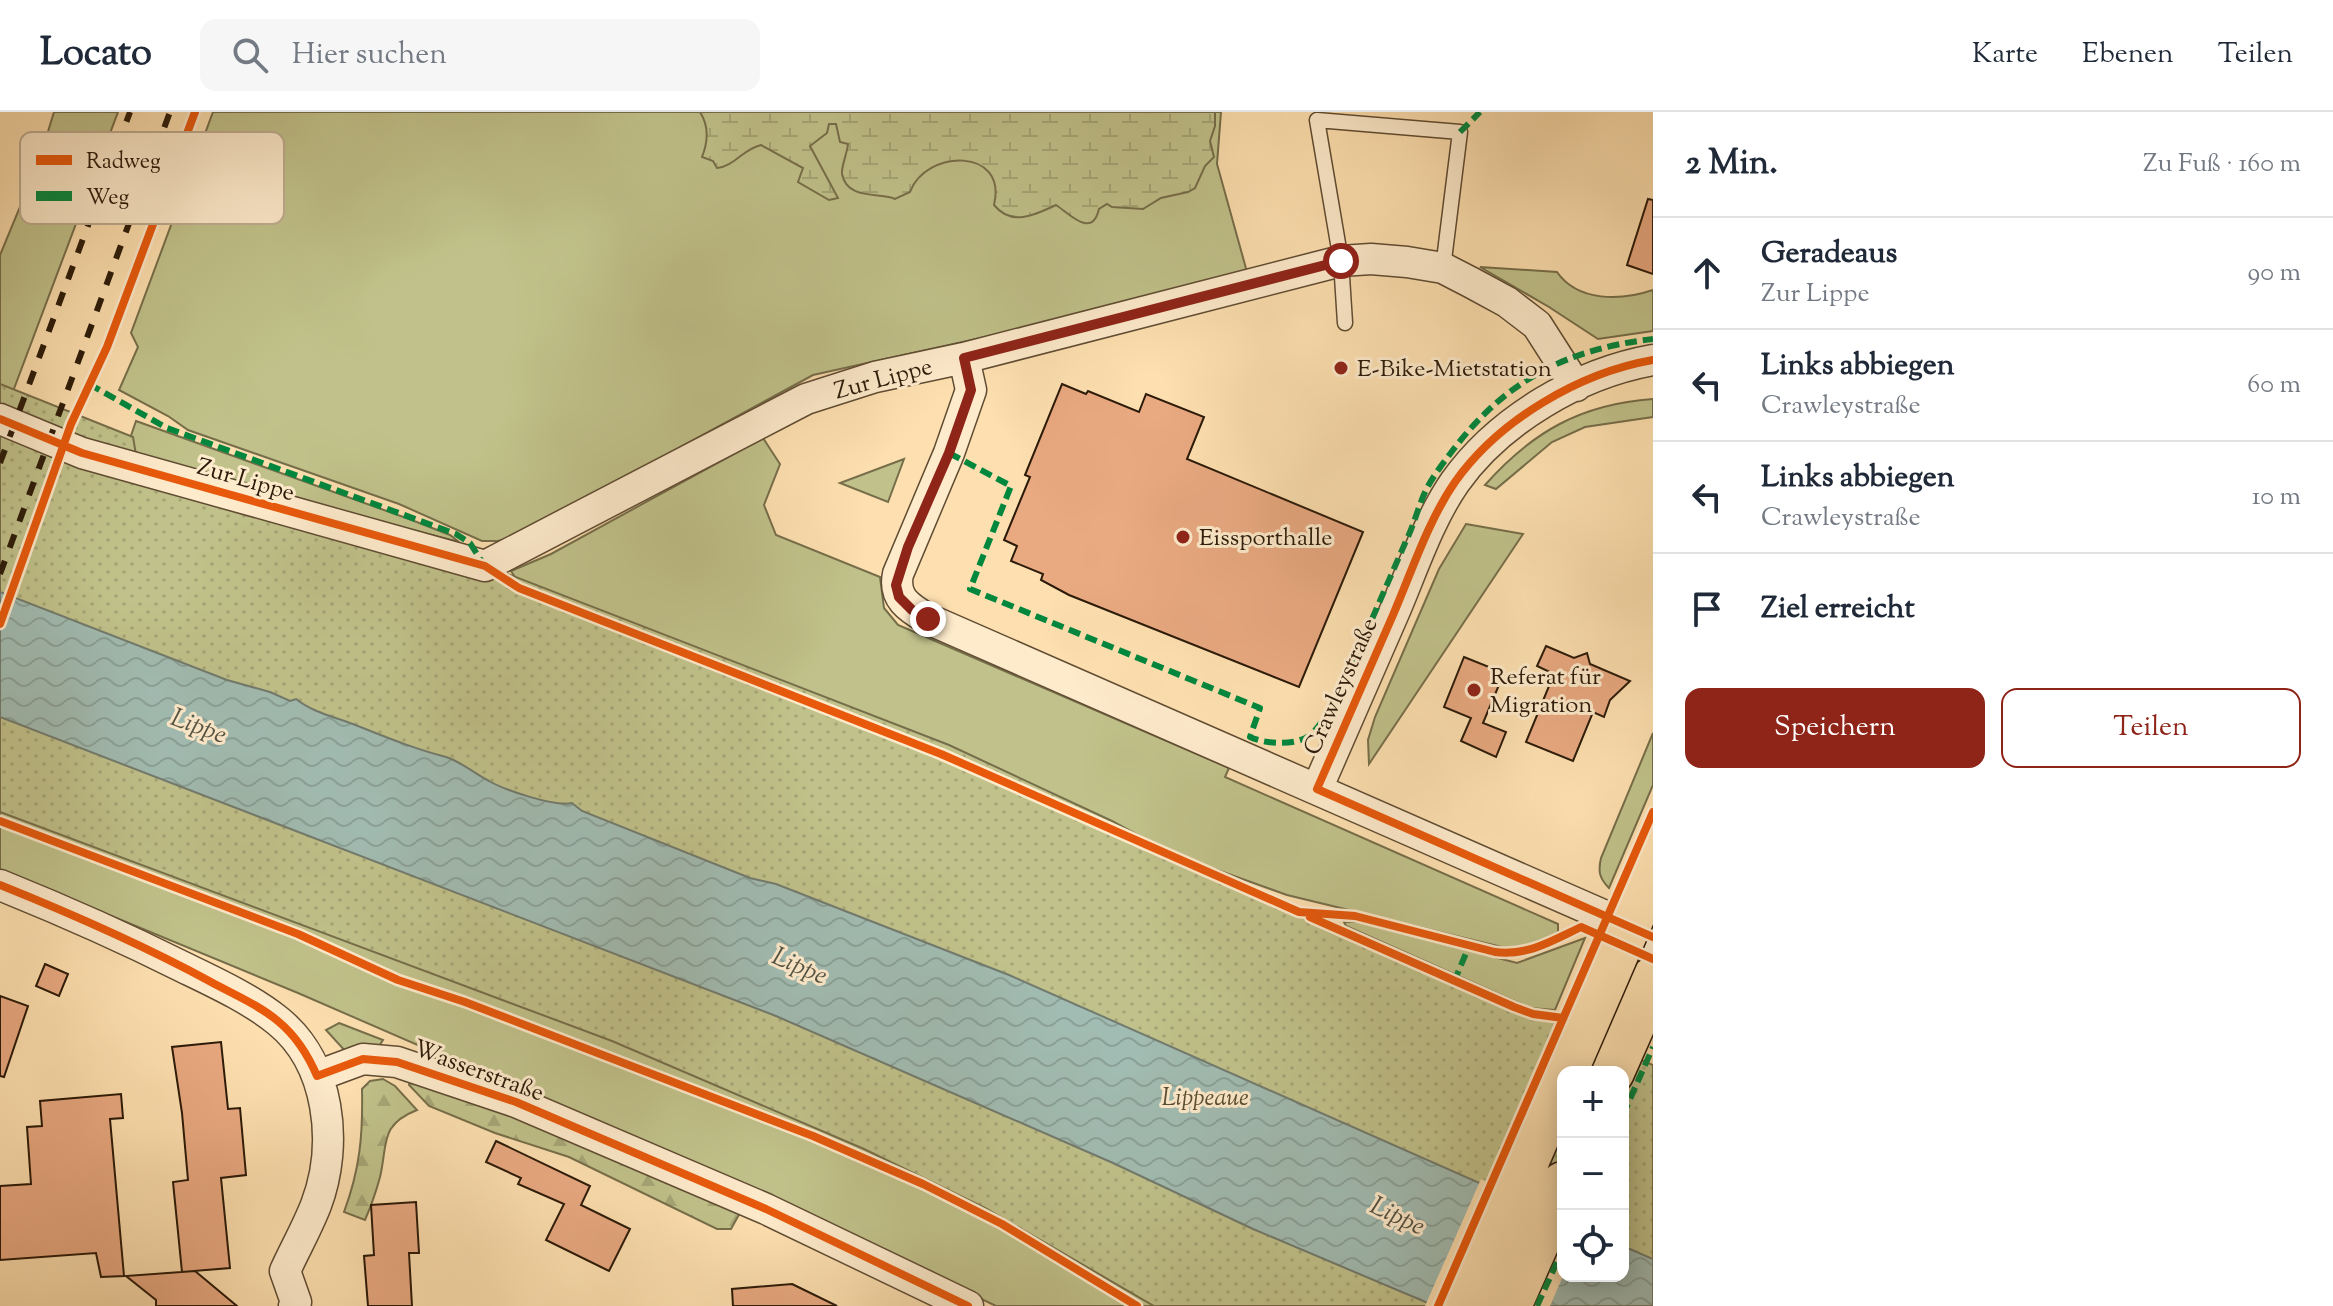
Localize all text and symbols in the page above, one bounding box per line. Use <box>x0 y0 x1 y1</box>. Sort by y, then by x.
search box <box>200 19 760 91</box>
text: Locato <box>40 28 152 82</box>
icon: search <box>228 33 272 77</box>
text: Hier suchen <box>292 34 447 77</box>
text: Karte <box>1972 35 2038 75</box>
text: Ebenen <box>2082 35 2174 75</box>
text: Teilen <box>2218 35 2293 75</box>
legend <box>20 132 284 224</box>
text: 2 Min. <box>1685 140 1778 189</box>
text: Zu Fuß · 160 m <box>2143 146 2301 183</box>
text: Radweg <box>86 147 161 179</box>
text: Weg <box>86 183 130 215</box>
text: Geradeaus <box>1761 233 1897 276</box>
route start <box>1323 243 1359 279</box>
icon: ahead <box>1685 251 1729 295</box>
text: 90 m <box>2248 255 2301 292</box>
text: Zur Lippe <box>1761 276 1870 313</box>
text: Links abbiegen <box>1761 345 1954 388</box>
street label: Zur Lippe <box>831 351 936 409</box>
place label: E-Bike-Mietstation <box>1357 353 1552 387</box>
marker: E-Bike-Mietstation <box>1332 359 1350 377</box>
icon: left <box>1685 363 1729 407</box>
text: 60 m <box>2247 367 2301 404</box>
text: Crawleystraße <box>1761 388 1921 425</box>
street label: Zur Lippe <box>193 451 298 511</box>
text: Links abbiegen <box>1761 457 1954 500</box>
icon: left <box>1685 475 1729 519</box>
text: 10 m <box>2252 479 2301 516</box>
text: Crawleystraße <box>1761 500 1921 537</box>
place label: Eissporthalle <box>1199 522 1332 556</box>
marker: Eissporthalle <box>1174 528 1192 546</box>
icon: arrive <box>1685 587 1729 631</box>
text: Ziel erreicht <box>1761 588 1915 631</box>
route end <box>910 601 946 637</box>
street label: Crawleystraße <box>1296 613 1387 761</box>
place label: Referat für Migration <box>1490 661 1601 723</box>
marker: Referat für Migration <box>1465 681 1483 699</box>
button: Speichern <box>1685 688 1985 768</box>
button: Teilen <box>2001 688 2301 768</box>
water label: Lippe <box>165 700 231 755</box>
water label: Lippe <box>766 939 833 995</box>
street label: Wasserstraße <box>408 1032 548 1111</box>
map controls <box>1557 1066 1629 1282</box>
button: + <box>1557 1066 1629 1138</box>
park label: Lippeaue <box>1161 1082 1249 1116</box>
button: − <box>1557 1138 1629 1210</box>
water label: Lippe <box>1363 1188 1431 1246</box>
button: locate <box>1557 1210 1629 1282</box>

